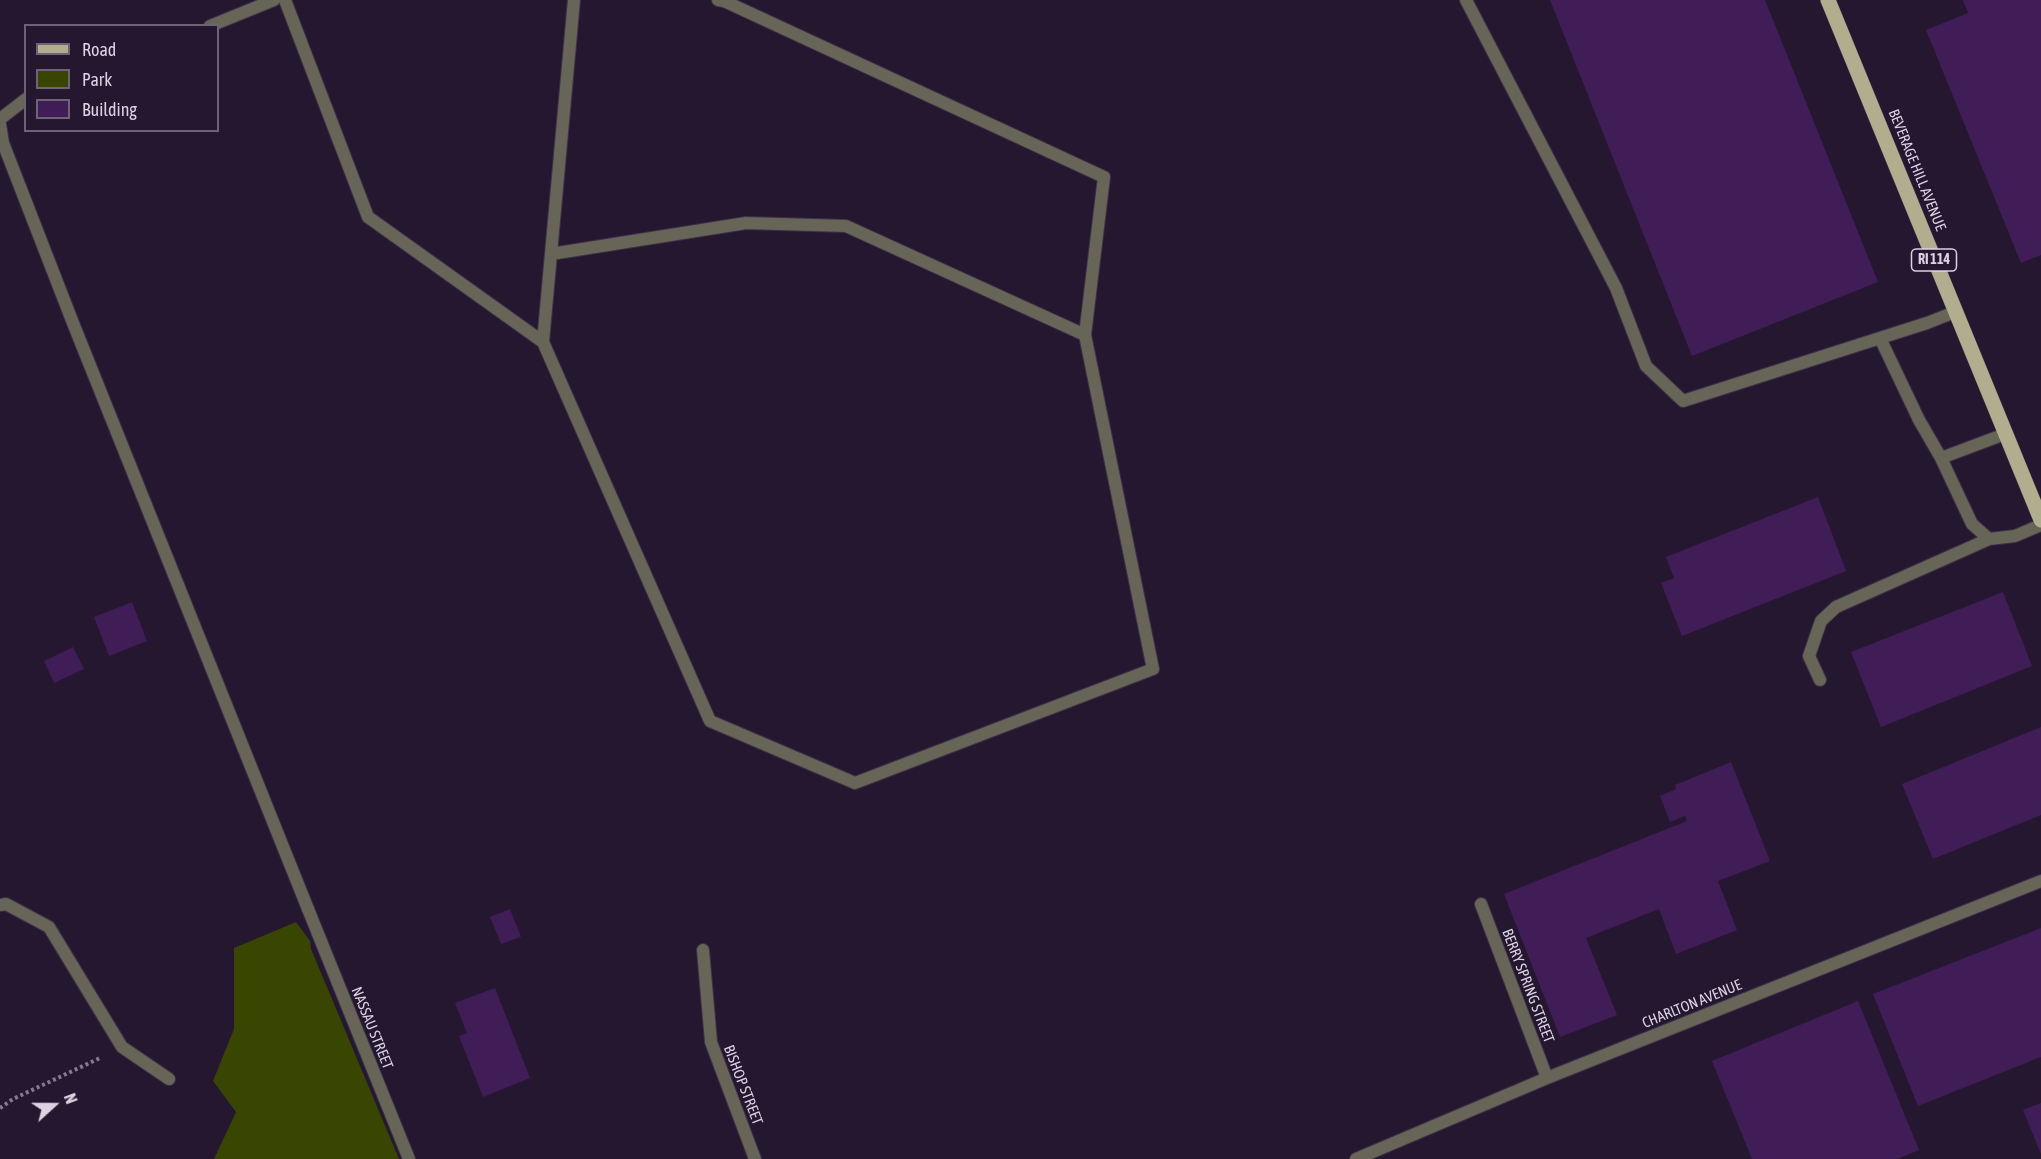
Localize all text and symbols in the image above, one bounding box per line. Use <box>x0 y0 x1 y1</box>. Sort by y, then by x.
legend <box>24 24 219 132</box>
text: Road <box>82 39 116 60</box>
text: Park <box>82 69 112 90</box>
text: Building <box>82 99 137 120</box>
street label: BEVERAGE HILL AVENUE <box>1884 107 1950 233</box>
road number: RI 114 <box>1912 249 1956 271</box>
street label: BERRY SPRING STREET <box>1498 926 1558 1046</box>
street label: CHARLTON AVENUE <box>1640 976 1744 1032</box>
street label: NASSAU STREET <box>347 984 397 1072</box>
street label: BISHOP STREET <box>720 1043 766 1127</box>
north arrow <box>24 1075 84 1135</box>
text: N <box>61 1091 81 1106</box>

